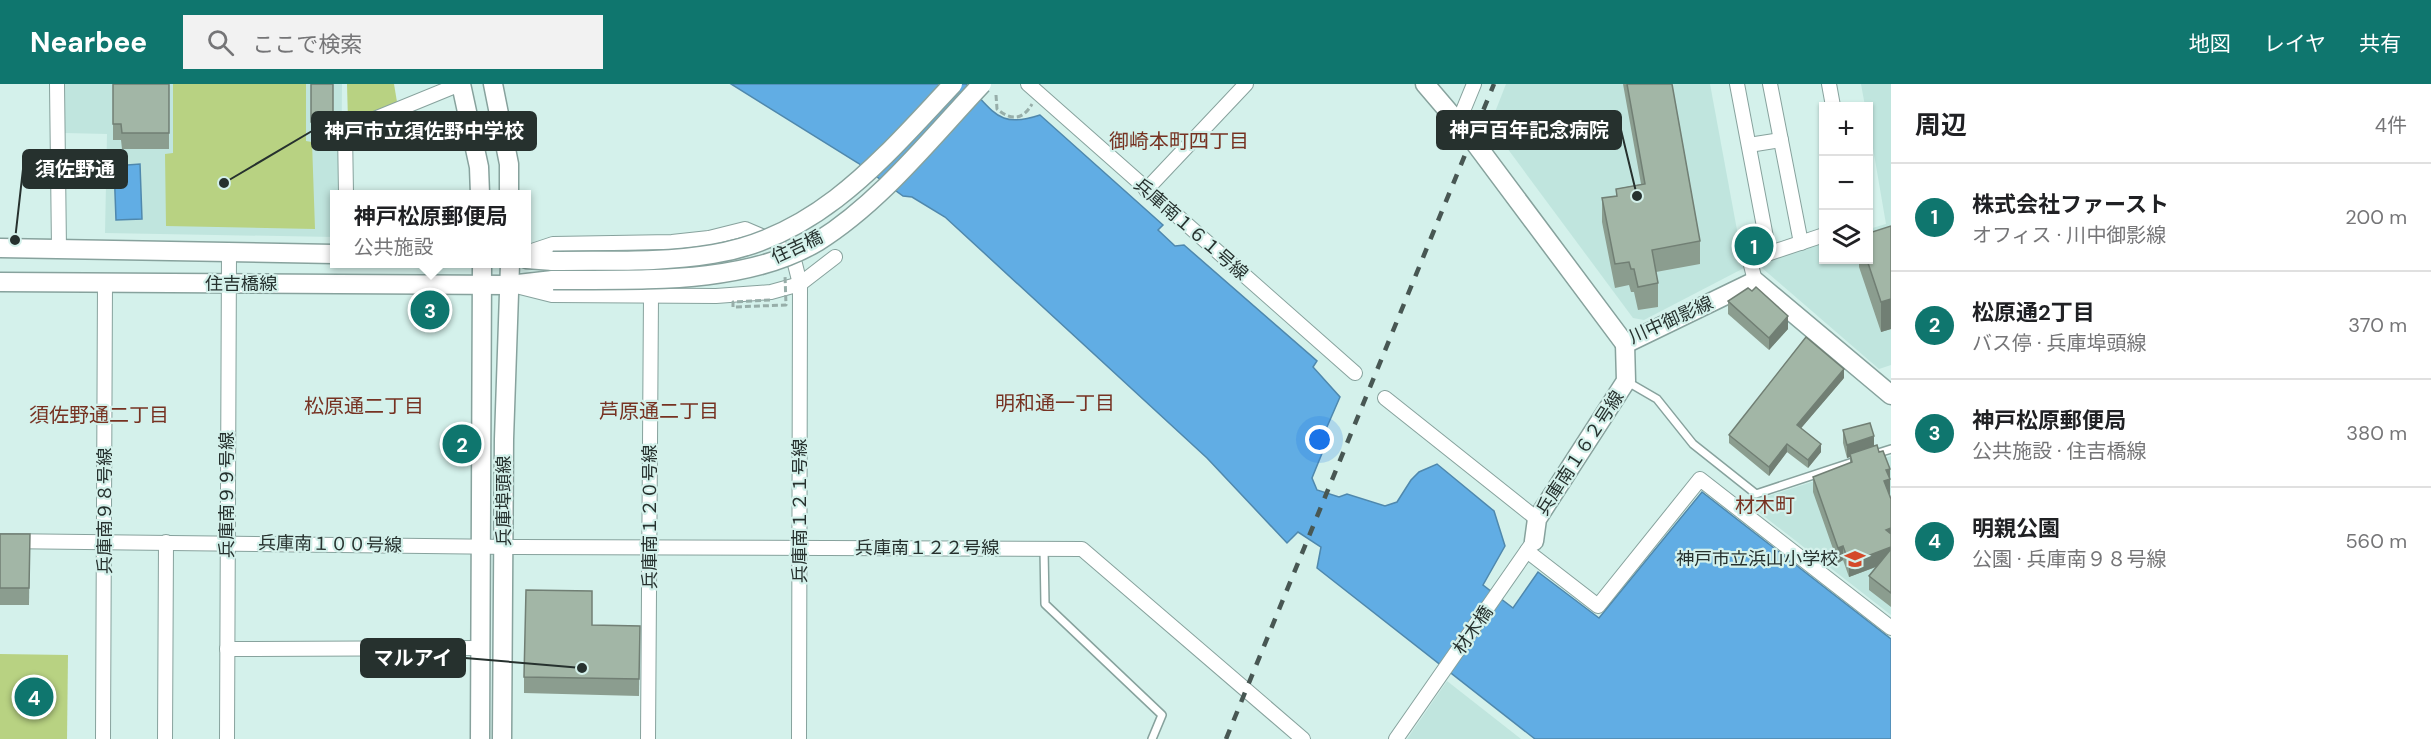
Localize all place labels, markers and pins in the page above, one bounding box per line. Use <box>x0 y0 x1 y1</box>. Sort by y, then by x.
callout: 神戸百年記念病院 <box>1437 111 1621 149</box>
callout: 神戸市立須佐野中学校 <box>312 112 536 150</box>
callout: 須佐野通 <box>23 150 127 188</box>
pin: 1 <box>1734 224 1774 268</box>
pin: 3 <box>410 288 450 332</box>
pin: 2 <box>442 422 482 466</box>
place label: 神戸市立浜山小学校 <box>1676 547 1838 571</box>
school or university icon: 神戸市立浜山小学校 <box>1843 547 1867 571</box>
callout: マルアイ <box>361 639 465 677</box>
pin: 4 <box>15 674 54 720</box>

